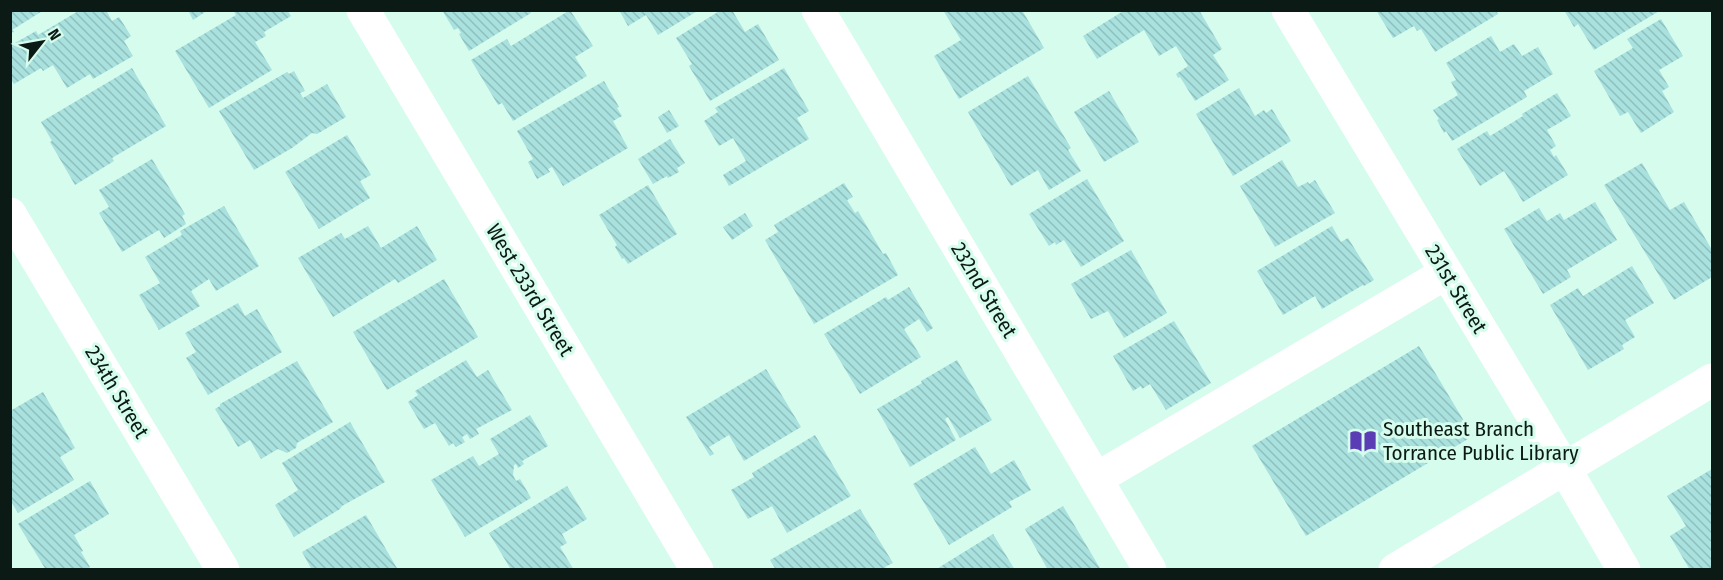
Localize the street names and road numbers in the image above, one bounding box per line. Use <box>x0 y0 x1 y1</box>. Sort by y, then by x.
street label: West 233rd Street <box>480 219 580 361</box>
street label: 232nd Street <box>945 238 1023 343</box>
street label: 231st Street <box>1419 240 1493 338</box>
street label: 234th Street <box>79 341 155 443</box>

